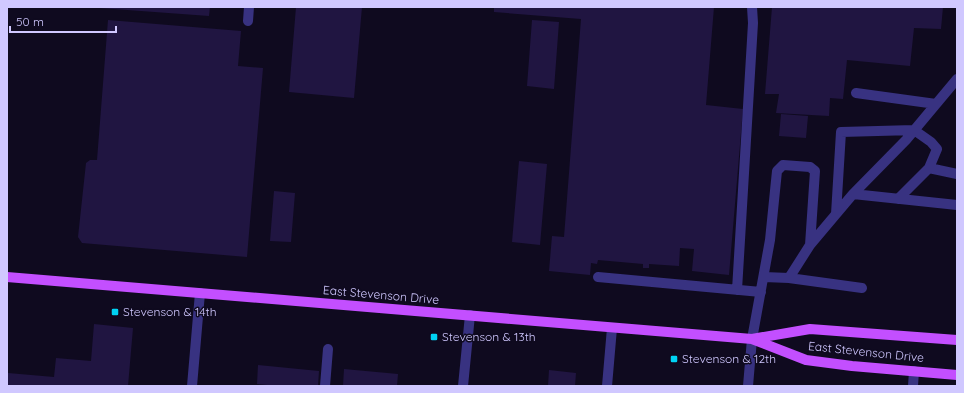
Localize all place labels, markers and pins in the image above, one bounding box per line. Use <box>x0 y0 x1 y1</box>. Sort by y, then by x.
place label: Stevenson & 14th <box>123 304 216 319</box>
marker: Stevenson & 14th <box>110 307 120 317</box>
place label: Stevenson & 13th <box>442 329 536 344</box>
marker: Stevenson & 13th <box>429 332 439 342</box>
place label: Stevenson & 12th <box>682 351 776 366</box>
marker: Stevenson & 12th <box>669 354 679 364</box>

